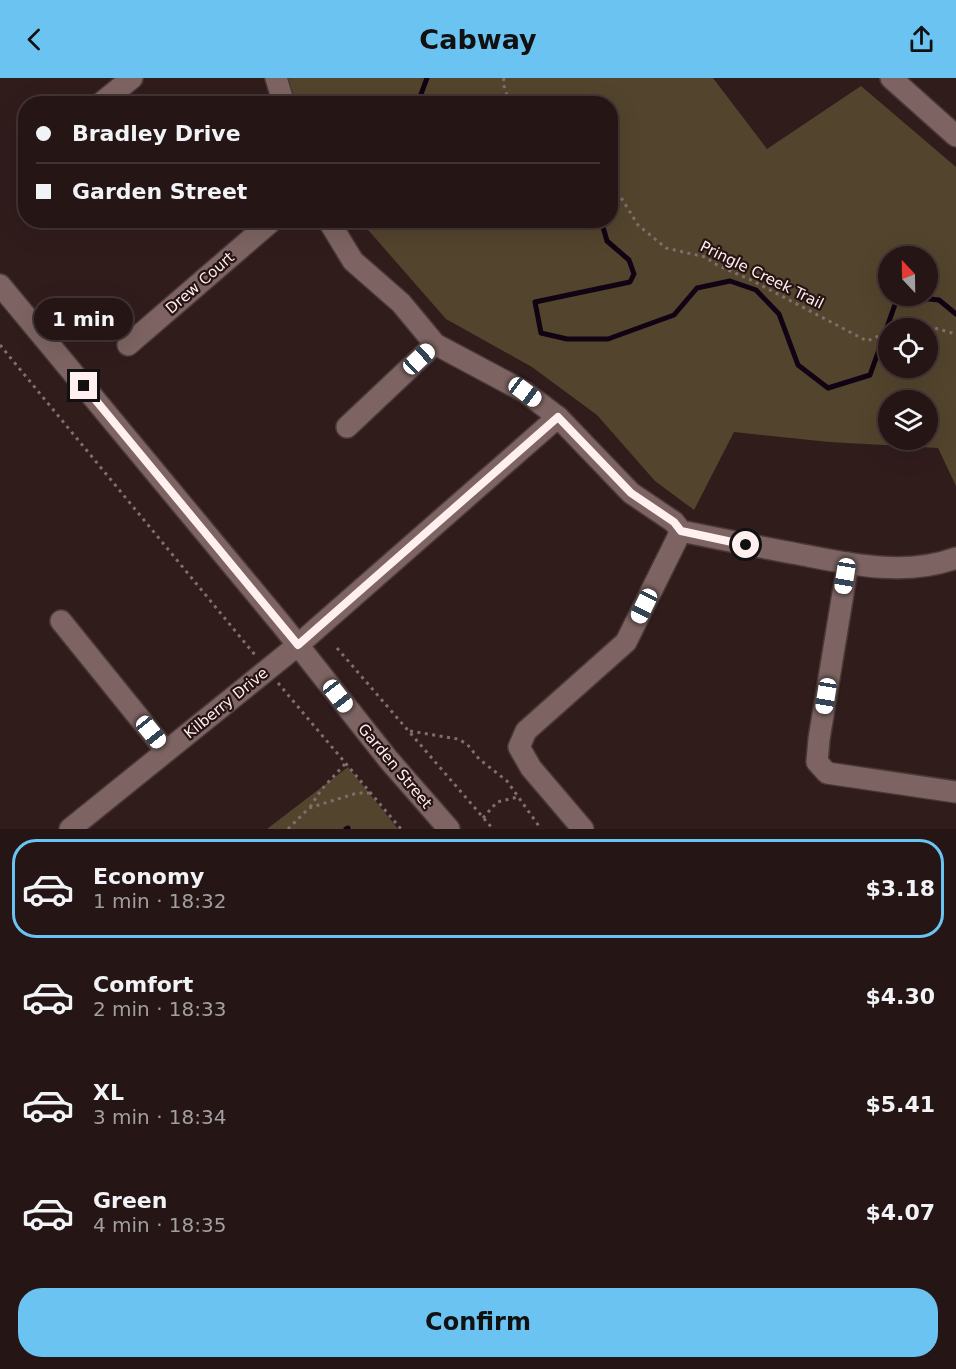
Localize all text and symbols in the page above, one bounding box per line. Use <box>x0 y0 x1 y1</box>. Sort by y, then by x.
icon: back <box>18 23 51 56</box>
icon: share <box>905 23 938 56</box>
text: Cabway <box>419 24 537 55</box>
text: Bradley Drive <box>72 121 241 146</box>
text: Garden Street <box>72 179 247 204</box>
street label: Pringle Creek Trail <box>697 237 827 313</box>
north arrow <box>878 246 938 306</box>
map controls <box>878 246 938 450</box>
street label: Drew Court <box>162 248 238 318</box>
callout: 1 min <box>34 299 134 341</box>
text: 1 min <box>52 307 115 331</box>
button: locate <box>878 318 938 378</box>
car <box>400 340 438 378</box>
route end <box>70 372 97 399</box>
car <box>505 374 545 410</box>
button: layers <box>878 390 938 450</box>
route start <box>732 531 759 558</box>
car <box>833 557 857 595</box>
car <box>628 586 660 626</box>
street label: Kilberry Drive <box>180 664 272 742</box>
car <box>320 676 356 716</box>
car <box>814 677 838 715</box>
car <box>133 712 169 752</box>
street label: Garden Street <box>354 720 436 812</box>
icon: car <box>21 862 75 916</box>
text: Economy <box>93 864 204 889</box>
text: $3.18 <box>865 876 935 901</box>
text: 1 min · 18:32 <box>93 889 227 913</box>
icon: car <box>21 970 75 1024</box>
text: Comfort <box>93 972 193 997</box>
text: $4.30 <box>865 984 935 1009</box>
text: 2 min · 18:33 <box>93 997 227 1021</box>
icon: car <box>21 1078 75 1132</box>
text: XL <box>93 1080 124 1105</box>
text: $5.41 <box>865 1092 935 1117</box>
text: 3 min · 18:34 <box>93 1105 227 1129</box>
icon: car <box>21 1186 75 1240</box>
text: Green <box>93 1188 167 1213</box>
text: $4.07 <box>865 1200 935 1225</box>
text: 4 min · 18:35 <box>93 1213 227 1237</box>
button: Confirm <box>18 1288 938 1357</box>

